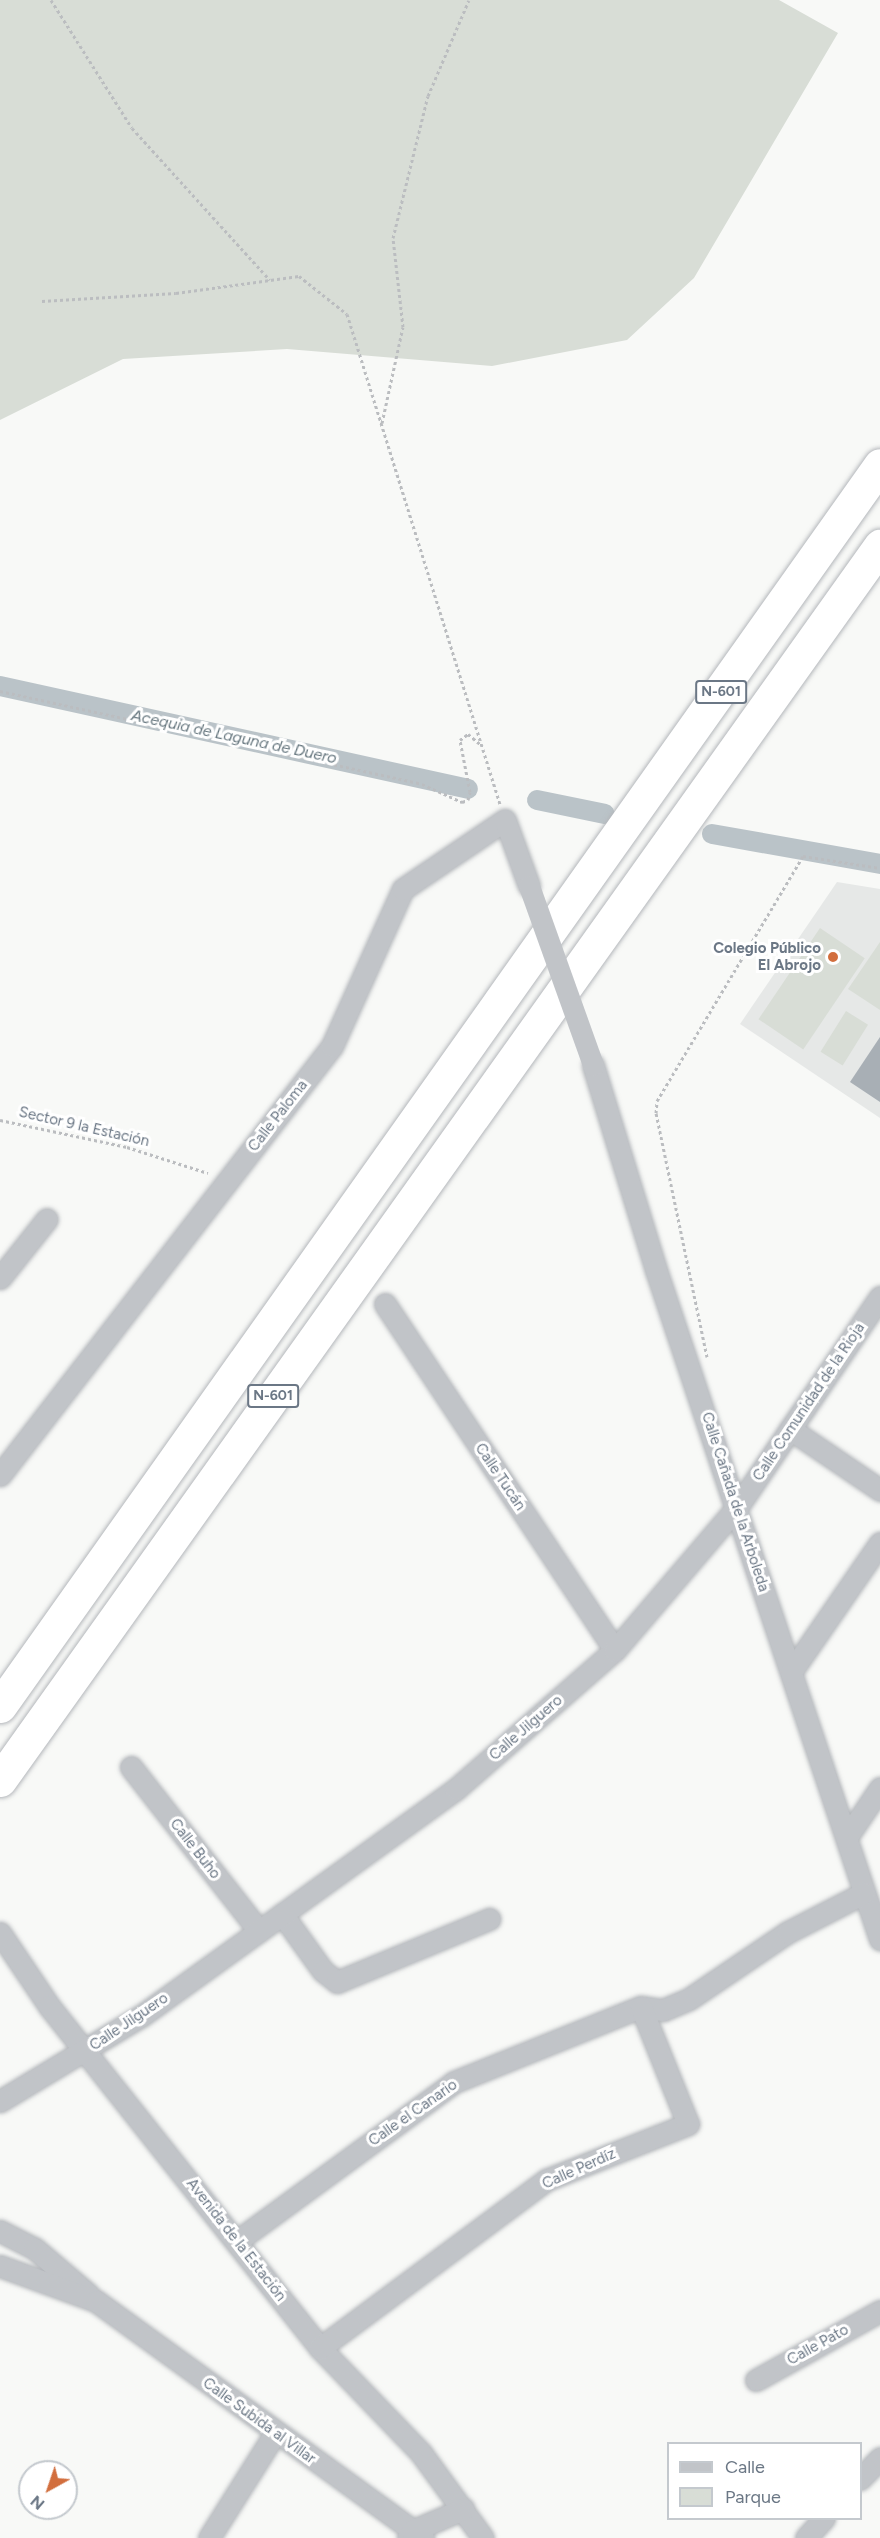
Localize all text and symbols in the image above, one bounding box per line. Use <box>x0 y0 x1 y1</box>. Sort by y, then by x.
road number: N-601 <box>694 681 748 703</box>
water label: Acequia de Laguna de Duero <box>129 706 339 768</box>
place label: Colegio Público El Abrojo <box>713 939 821 974</box>
marker: Colegio Público El Abrojo <box>826 950 840 964</box>
street label: Calle Paloma <box>245 1077 311 1155</box>
street label: Sector 9 la Estación <box>17 1103 151 1151</box>
street label: Calle Comunidad de la Rioja <box>749 1319 869 1485</box>
road number: N-601 <box>246 1385 300 1407</box>
street label: Calle Cañada de la Arboleda <box>697 1410 773 1594</box>
street label: Calle Tucán <box>471 1440 529 1514</box>
street label: Calle Jilguero <box>486 1691 566 1765</box>
street label: Calle Buho <box>166 1815 224 1883</box>
street label: Calle Jilguero <box>86 1989 172 2055</box>
street label: Calle el Canario <box>365 2076 461 2150</box>
street label: Calle Perdíz <box>540 2145 618 2193</box>
street label: Avenida de la Estación <box>182 2175 290 2305</box>
street label: Calle Pato <box>784 2321 852 2369</box>
street label: Calle Subida al Villar <box>199 2374 319 2468</box>
legend <box>667 2442 862 2520</box>
text: Calle <box>725 2456 765 2478</box>
north arrow <box>18 2460 78 2520</box>
text: Parque <box>725 2486 781 2508</box>
text: N <box>27 2491 48 2514</box>

